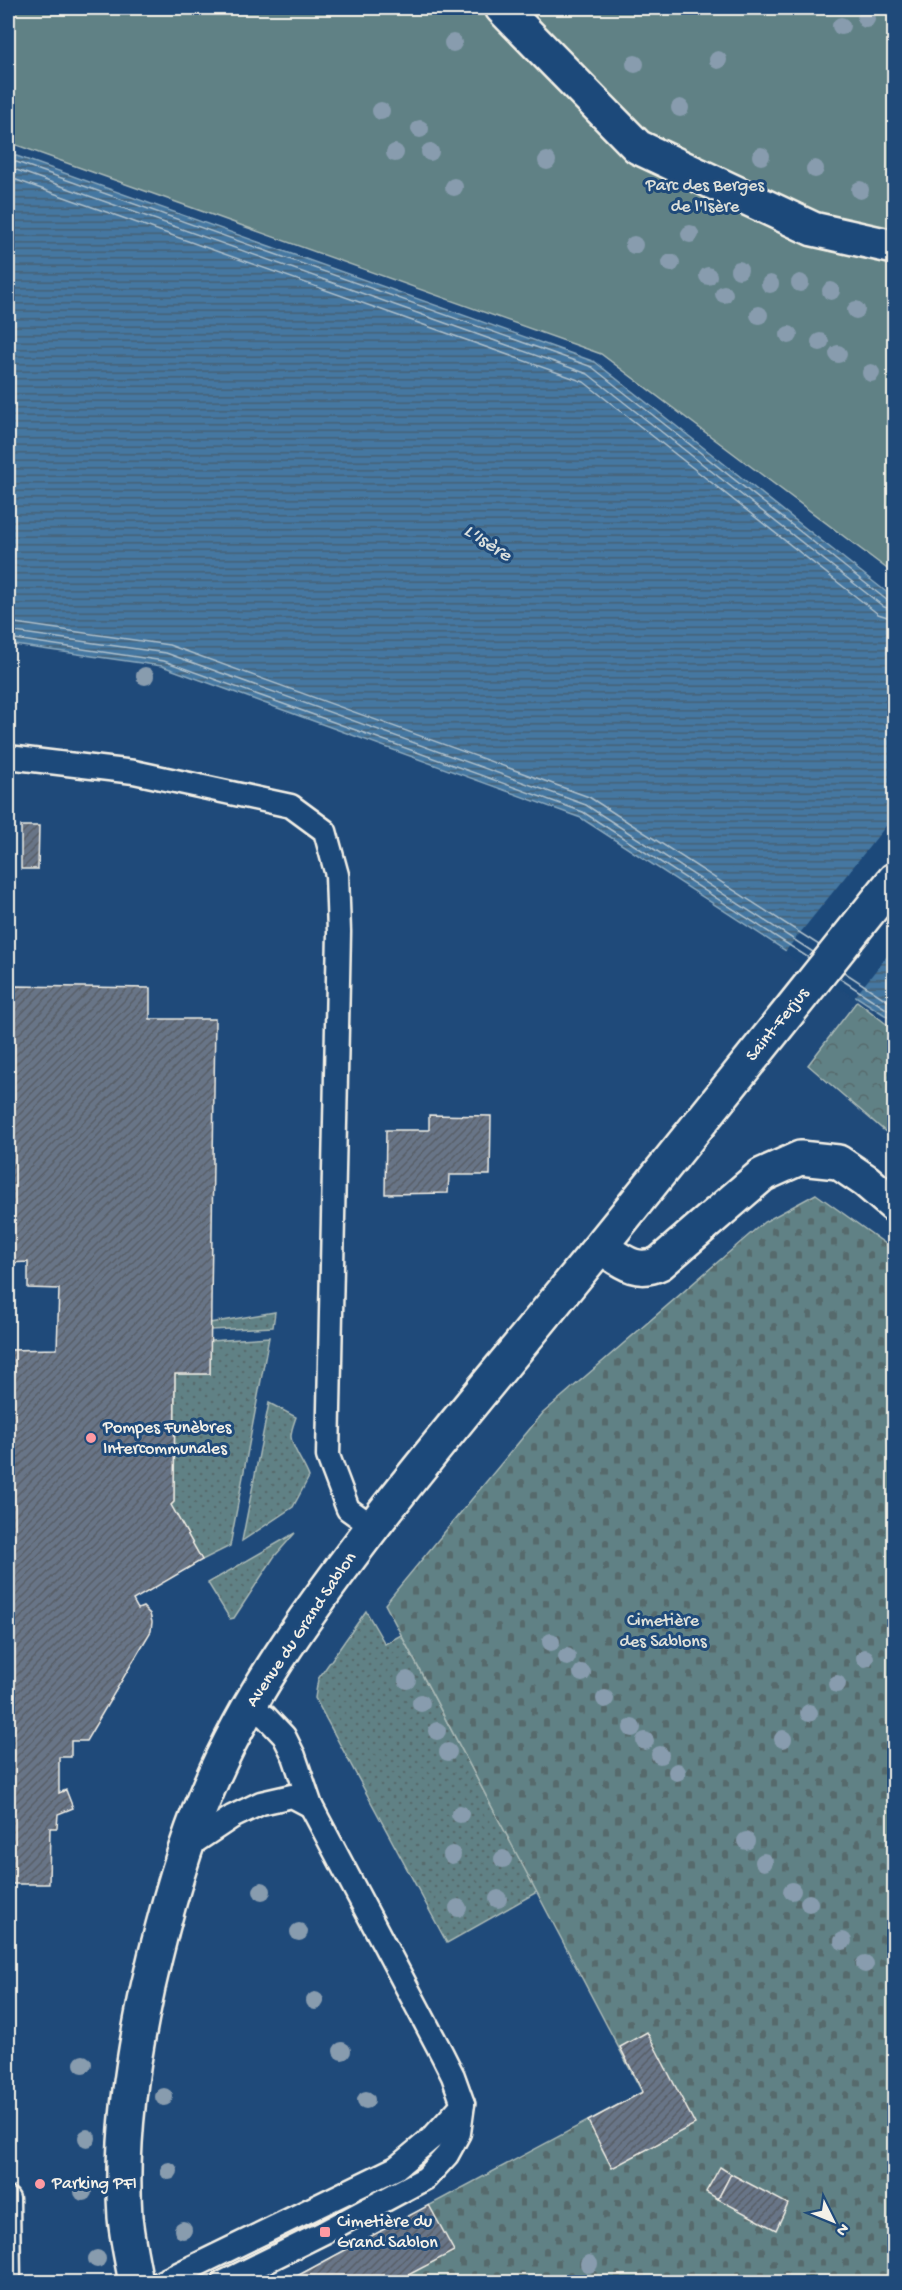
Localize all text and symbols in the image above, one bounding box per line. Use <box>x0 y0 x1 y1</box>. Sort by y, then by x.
park label: Parc des Berges de l'Isère <box>645 176 766 218</box>
water label: L'Isère <box>459 520 516 568</box>
street label: Saint-Ferjus <box>742 983 815 1066</box>
place label: Pompes Funèbres Intercommunales <box>102 1418 233 1460</box>
marker: Pompes Funèbres Intercommunales <box>84 1431 98 1445</box>
street label: Avenue du Grand Sablon <box>242 1548 362 1711</box>
park label: Cimetière des Sablons <box>619 1611 708 1653</box>
place label: Parking PFI <box>51 2174 137 2195</box>
marker: Parking PFI <box>33 2177 47 2191</box>
north arrow <box>803 2191 863 2251</box>
place label: Cimetière du Grand Sablon <box>337 2212 438 2254</box>
text: N <box>831 2219 852 2240</box>
marker: Cimetière du Grand Sablon <box>318 2225 332 2239</box>

